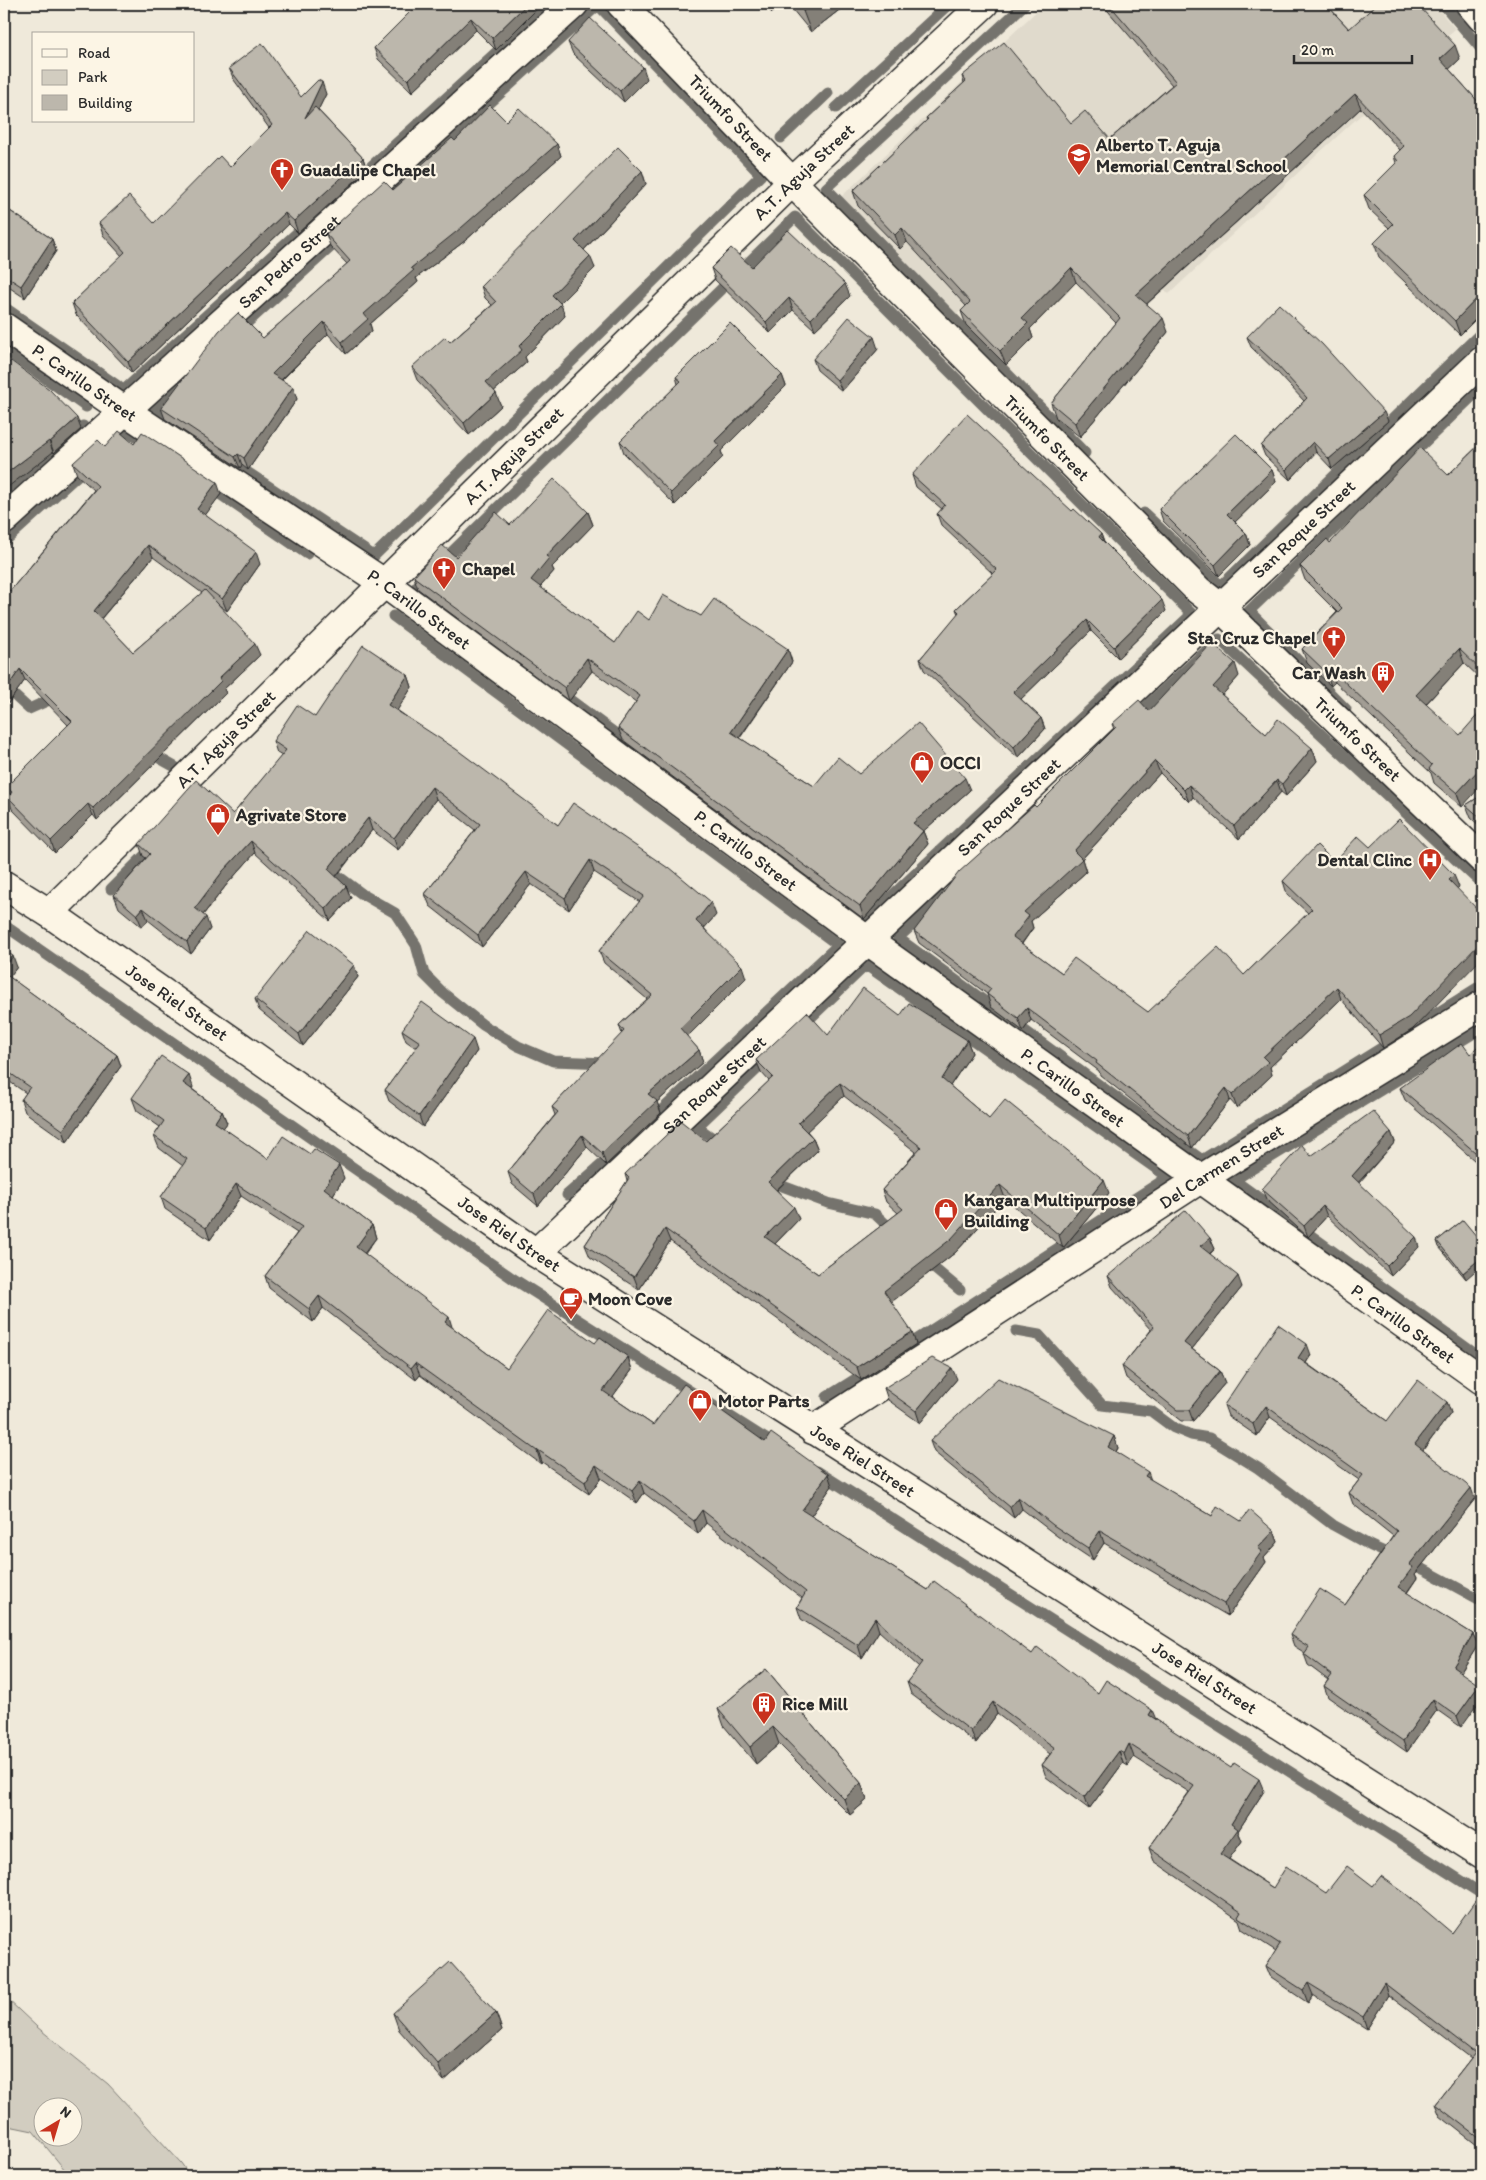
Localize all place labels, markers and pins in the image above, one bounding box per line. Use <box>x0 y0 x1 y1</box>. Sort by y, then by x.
place label: Alberto T. Aguja Memorial Central School <box>1095 134 1288 177</box>
school or university icon: Alberto T. Aguja Memorial Central School <box>1066 142 1092 176</box>
church icon: Guadalipe Chapel <box>269 157 295 191</box>
place label: Guadalipe Chapel <box>300 159 436 181</box>
church icon: Chapel <box>431 556 457 590</box>
place label: Chapel <box>462 558 516 580</box>
church icon: Sta. Cruz Chapel <box>1321 625 1347 659</box>
place label: Sta. Cruz Chapel <box>1188 627 1317 649</box>
building icon: Car Wash <box>1370 660 1396 694</box>
place label: Car Wash <box>1292 662 1366 684</box>
shop icon: OCCI <box>909 750 935 784</box>
place label: OCCI <box>940 752 981 774</box>
shop icon: Agrivate Store <box>205 802 231 836</box>
place label: Agrivate Store <box>235 804 347 826</box>
hospital icon: Dental Clinc <box>1417 847 1443 881</box>
place label: Dental Clinc <box>1317 849 1413 871</box>
place label: Kangara Multipurpose Building <box>964 1189 1136 1232</box>
shop icon: Kangara Multipurpose Building <box>933 1197 959 1231</box>
cafe icon: Moon Cove <box>558 1286 584 1320</box>
place label: Moon Cove <box>588 1288 673 1310</box>
shop icon: Motor Parts <box>687 1388 713 1422</box>
place label: Motor Parts <box>718 1390 810 1412</box>
building icon: Rice Mill <box>751 1691 777 1725</box>
place label: Rice Mill <box>782 1693 849 1715</box>

